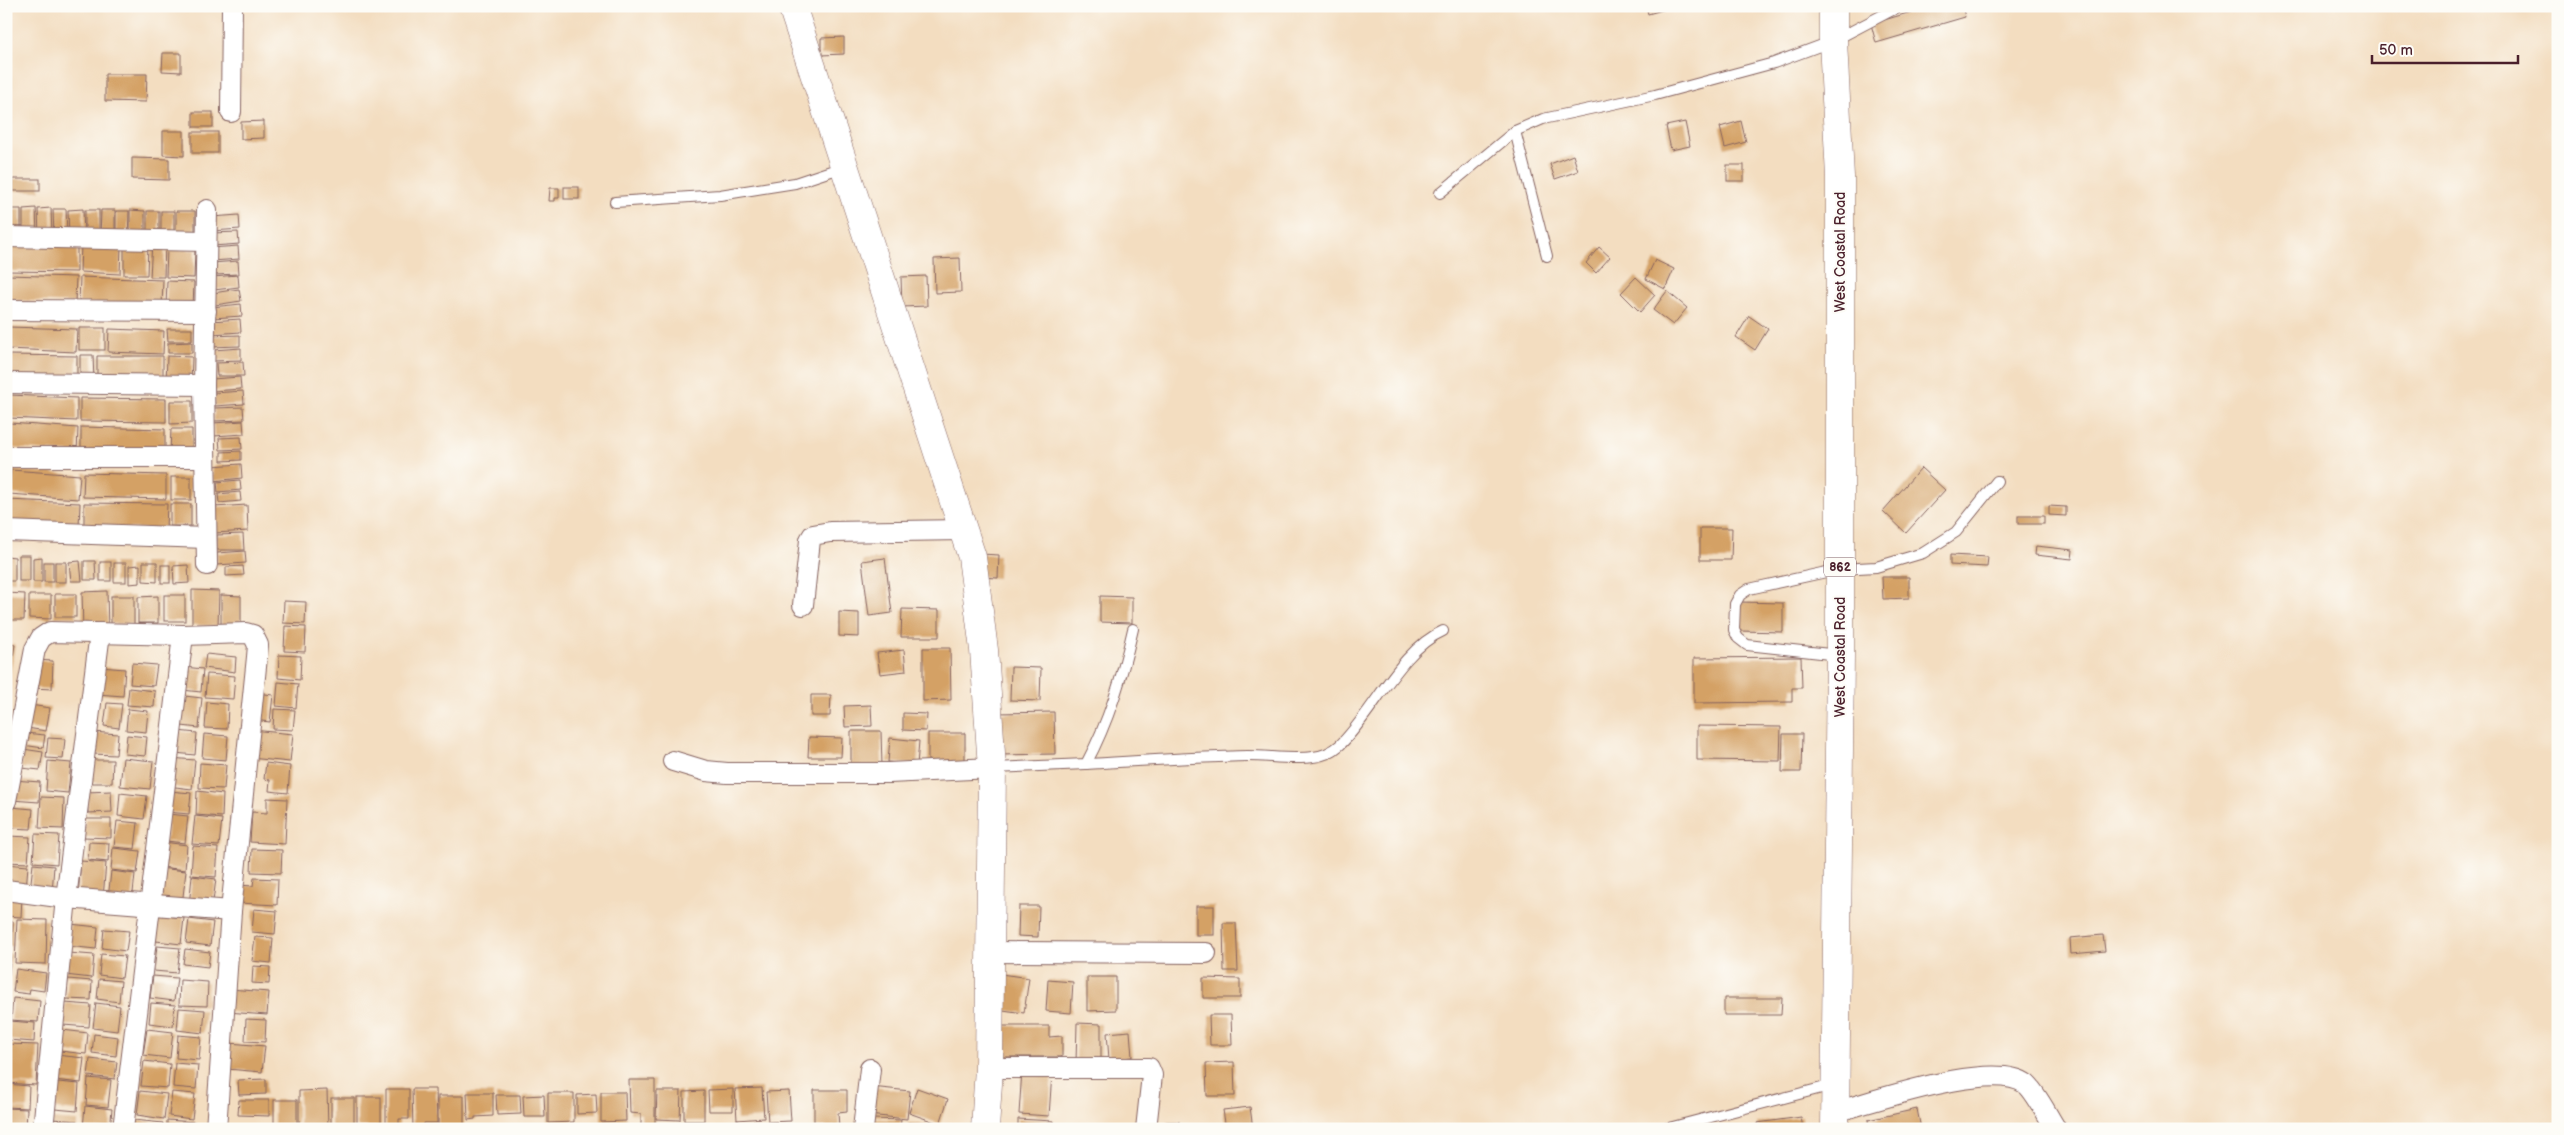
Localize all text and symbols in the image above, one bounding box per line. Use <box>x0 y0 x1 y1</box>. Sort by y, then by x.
scale bar <box>2372 32 2518 64</box>
text: 50 m <box>2379 41 2413 60</box>
street label: West Coastal Road <box>1832 192 1849 312</box>
road number: 862 <box>1824 558 1856 576</box>
street label: West Coastal Road <box>1832 597 1849 717</box>

